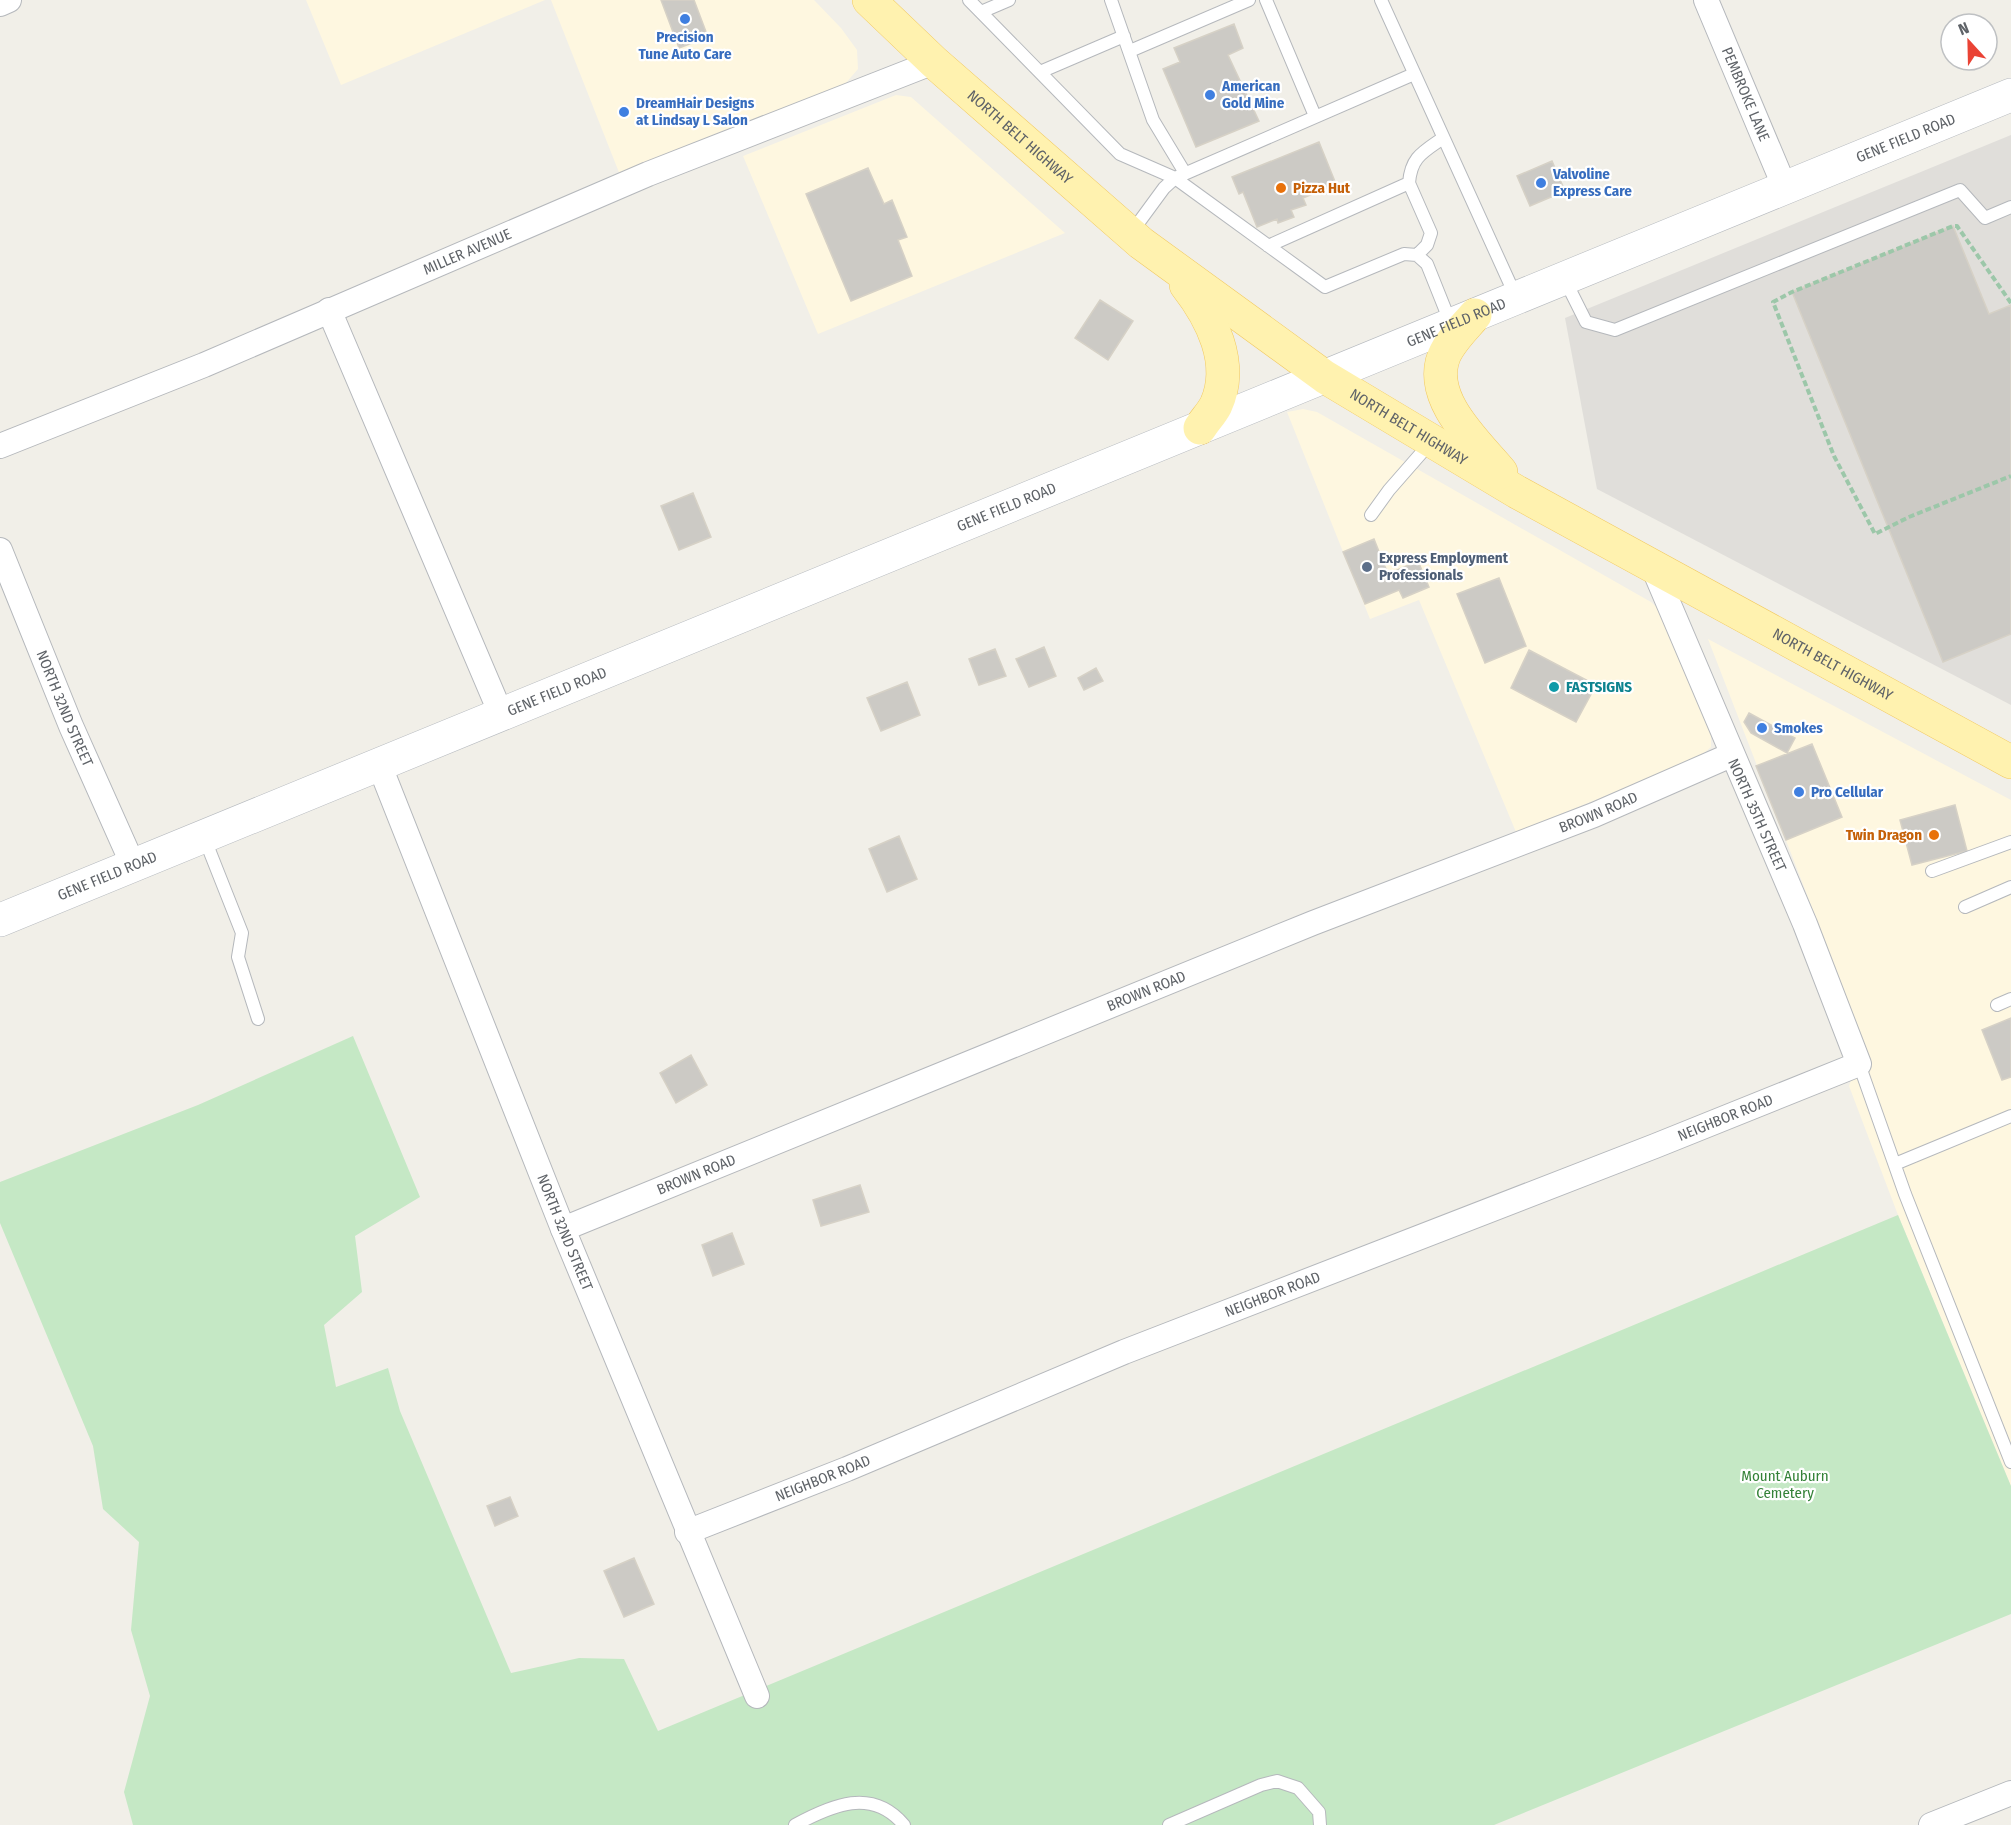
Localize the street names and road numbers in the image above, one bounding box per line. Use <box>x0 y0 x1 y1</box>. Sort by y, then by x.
street label: PEMBROKE LANE <box>1718 44 1773 144</box>
street label: NORTH BELT HIGHWAY <box>964 86 1077 188</box>
street label: GENE FIELD ROAD <box>1854 110 1958 167</box>
street label: MILLER AVENUE <box>420 225 514 279</box>
street label: GENE FIELD ROAD <box>1404 294 1509 351</box>
street label: NORTH BELT HIGHWAY <box>1347 385 1471 469</box>
street label: GENE FIELD ROAD <box>954 479 1059 535</box>
street label: NORTH BELT HIGHWAY <box>1770 625 1896 705</box>
street label: NORTH 32ND STREET <box>32 648 97 769</box>
street label: GENE FIELD ROAD <box>505 663 609 720</box>
street label: NORTH 35TH STREET <box>1724 756 1790 874</box>
street label: BROWN ROAD <box>1556 788 1640 837</box>
street label: GENE FIELD ROAD <box>55 848 160 904</box>
street label: BROWN ROAD <box>1104 967 1188 1015</box>
street label: NEIGHBOR ROAD <box>1675 1091 1776 1145</box>
street label: BROWN ROAD <box>654 1150 738 1199</box>
street label: NORTH 32ND STREET <box>533 1172 597 1293</box>
street label: NEIGHBOR ROAD <box>1222 1268 1323 1321</box>
street label: NEIGHBOR ROAD <box>773 1451 873 1505</box>

